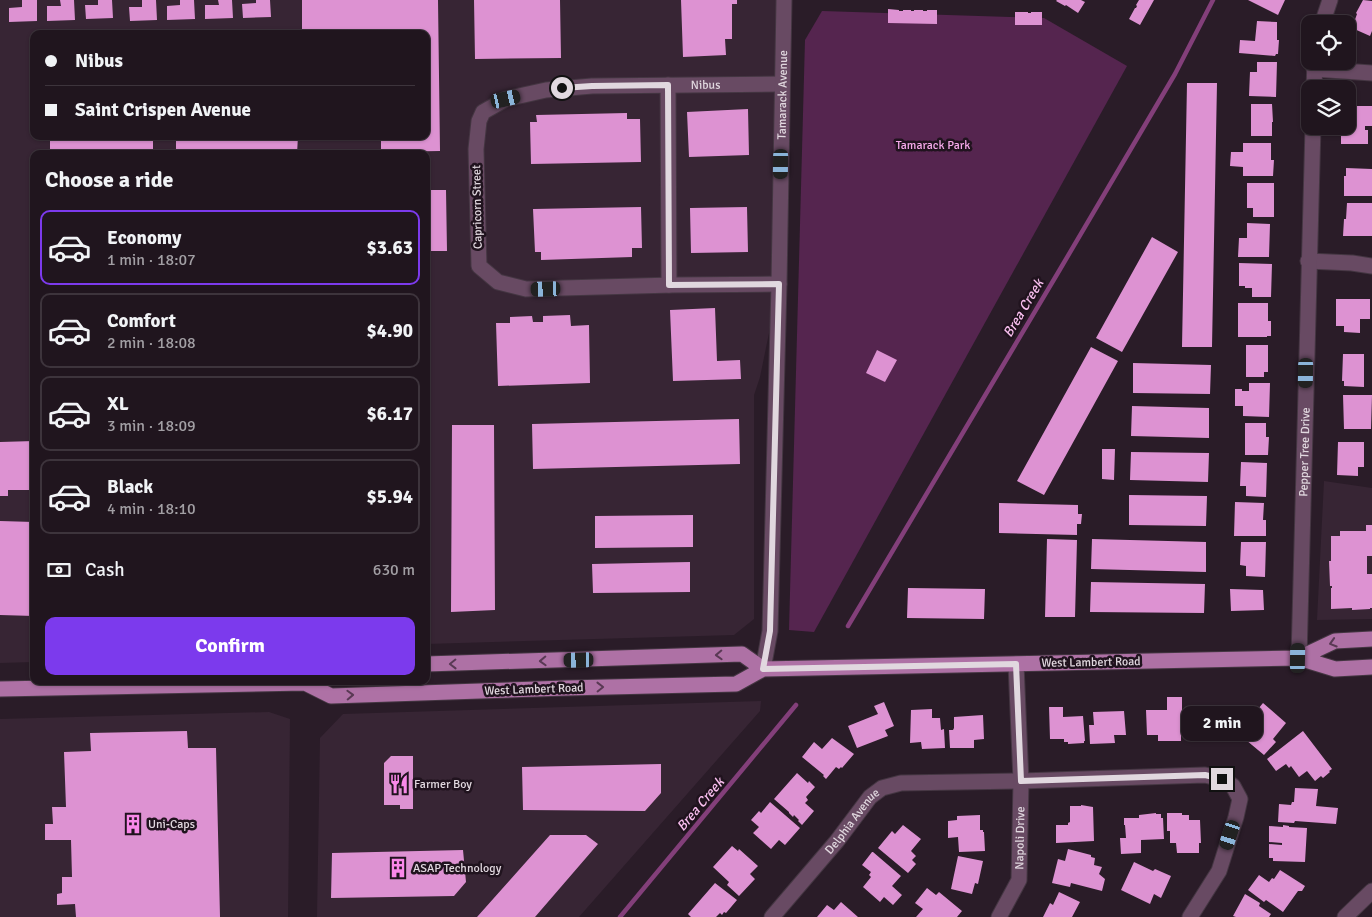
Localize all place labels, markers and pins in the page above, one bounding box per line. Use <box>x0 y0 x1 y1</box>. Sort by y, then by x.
restaurant icon: Farmer Boy <box>388 773 410 795</box>
place label: Farmer Boy <box>414 777 472 792</box>
building icon: Uni-Caps <box>122 813 144 835</box>
place label: Uni-Caps <box>148 817 195 832</box>
building icon: ASAP Technology <box>387 857 409 879</box>
place label: ASAP Technology <box>413 861 502 876</box>

